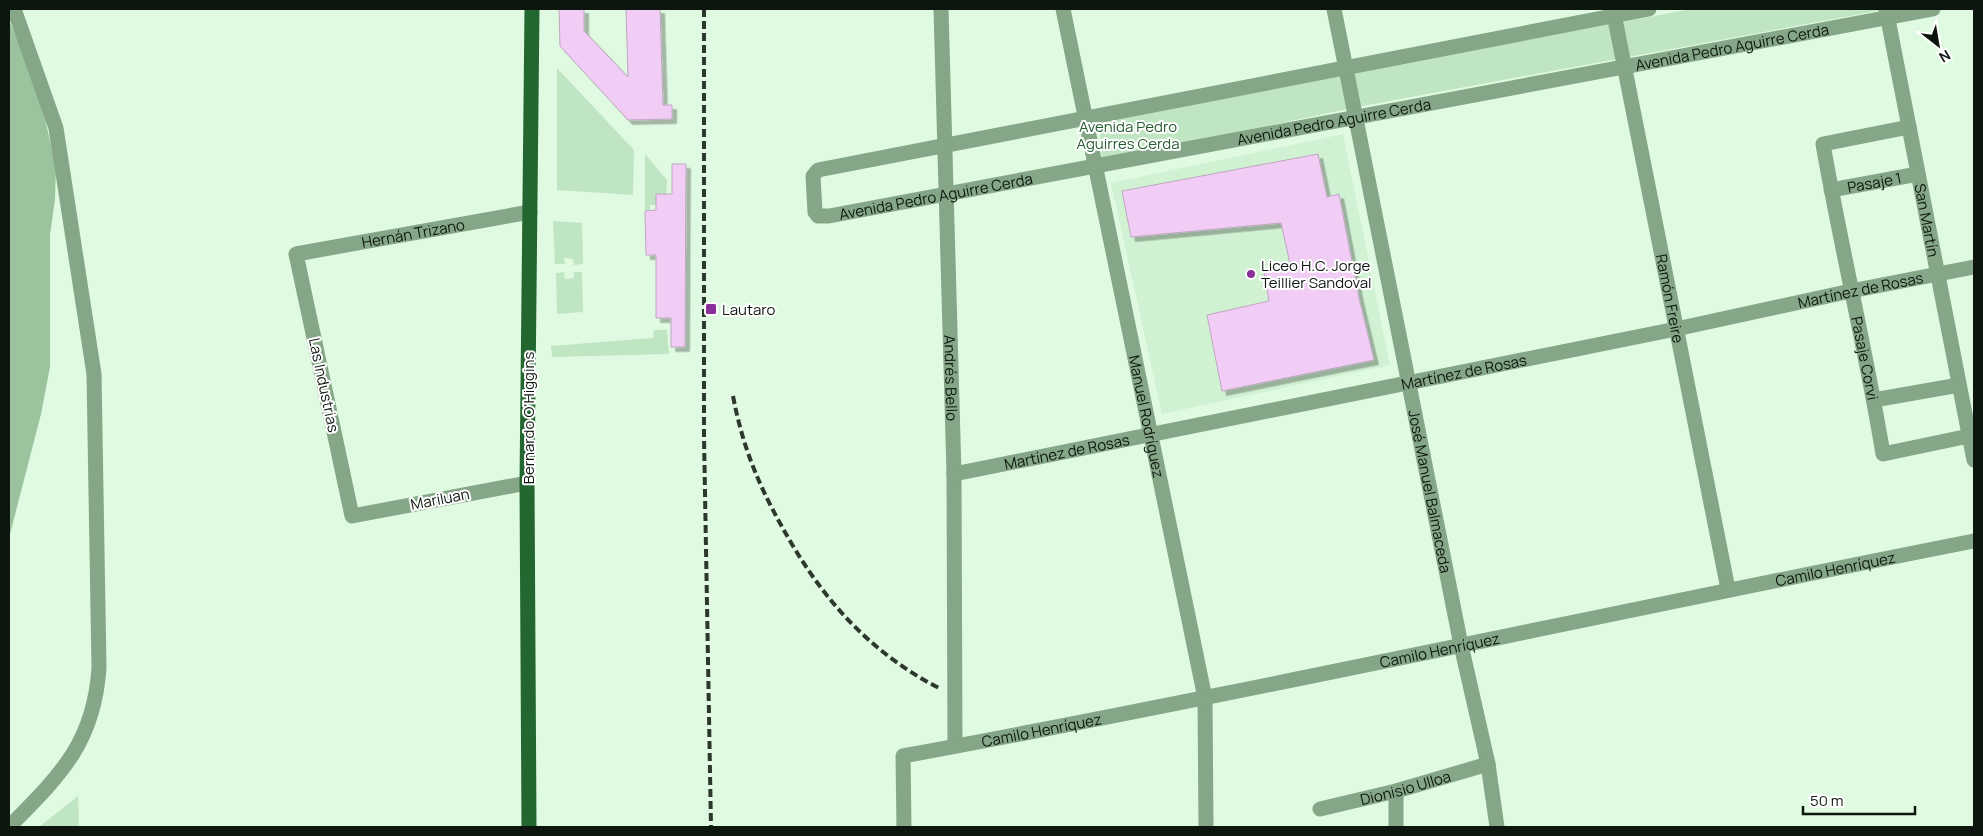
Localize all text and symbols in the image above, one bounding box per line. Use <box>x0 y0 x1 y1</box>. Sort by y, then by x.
street label: Avenida Pedro Aguirre Cerda <box>1633 18 1831 75</box>
north arrow <box>1913 20 1963 70</box>
text: N <box>1936 46 1954 67</box>
street label: Avenida Pedro Aguirre Cerda <box>1235 93 1432 150</box>
park label: Avenida Pedro Aguirres Cerda <box>1076 116 1180 154</box>
street label: Pasaje 1 <box>1845 167 1903 197</box>
street label: Avenida Pedro Aguirre Cerda <box>837 168 1034 224</box>
street label: San Martín <box>1910 182 1945 259</box>
street label: Hernán Trizano <box>360 213 466 253</box>
street label: Ramón Freire <box>1651 252 1690 345</box>
place label: Liceo H.C. Jorge Teillier Sandoval <box>1261 255 1372 293</box>
street label: Martínez de Rosas <box>1796 267 1925 313</box>
marker: Liceo H.C. Jorge Teillier Sandoval <box>1245 268 1257 280</box>
place label: Lautaro <box>722 299 775 320</box>
marker: Lautaro <box>704 302 718 316</box>
street label: Pasaje Corvi <box>1847 314 1884 402</box>
street label: Andrés Bello <box>940 334 963 421</box>
street label: Las Industrias <box>304 336 344 434</box>
street label: Martínez de Rosas <box>1399 349 1529 394</box>
street label: Bernardo O'Higgins <box>518 352 539 484</box>
street label: Manuel Rodríguez <box>1124 353 1170 480</box>
street label: José Manuel Balmaceda <box>1404 408 1457 575</box>
street label: Martínez de Rosas <box>1002 428 1131 474</box>
street label: Mariluan <box>409 483 471 515</box>
street label: Camilo Henríquez <box>1773 546 1897 591</box>
street label: Camilo Henríquez <box>1378 627 1501 672</box>
street label: Camilo Henríquez <box>980 708 1103 752</box>
street label: Dionisio Ulloa <box>1358 765 1453 810</box>
scale bar <box>1803 784 1916 816</box>
text: 50 m <box>1810 790 1844 811</box>

